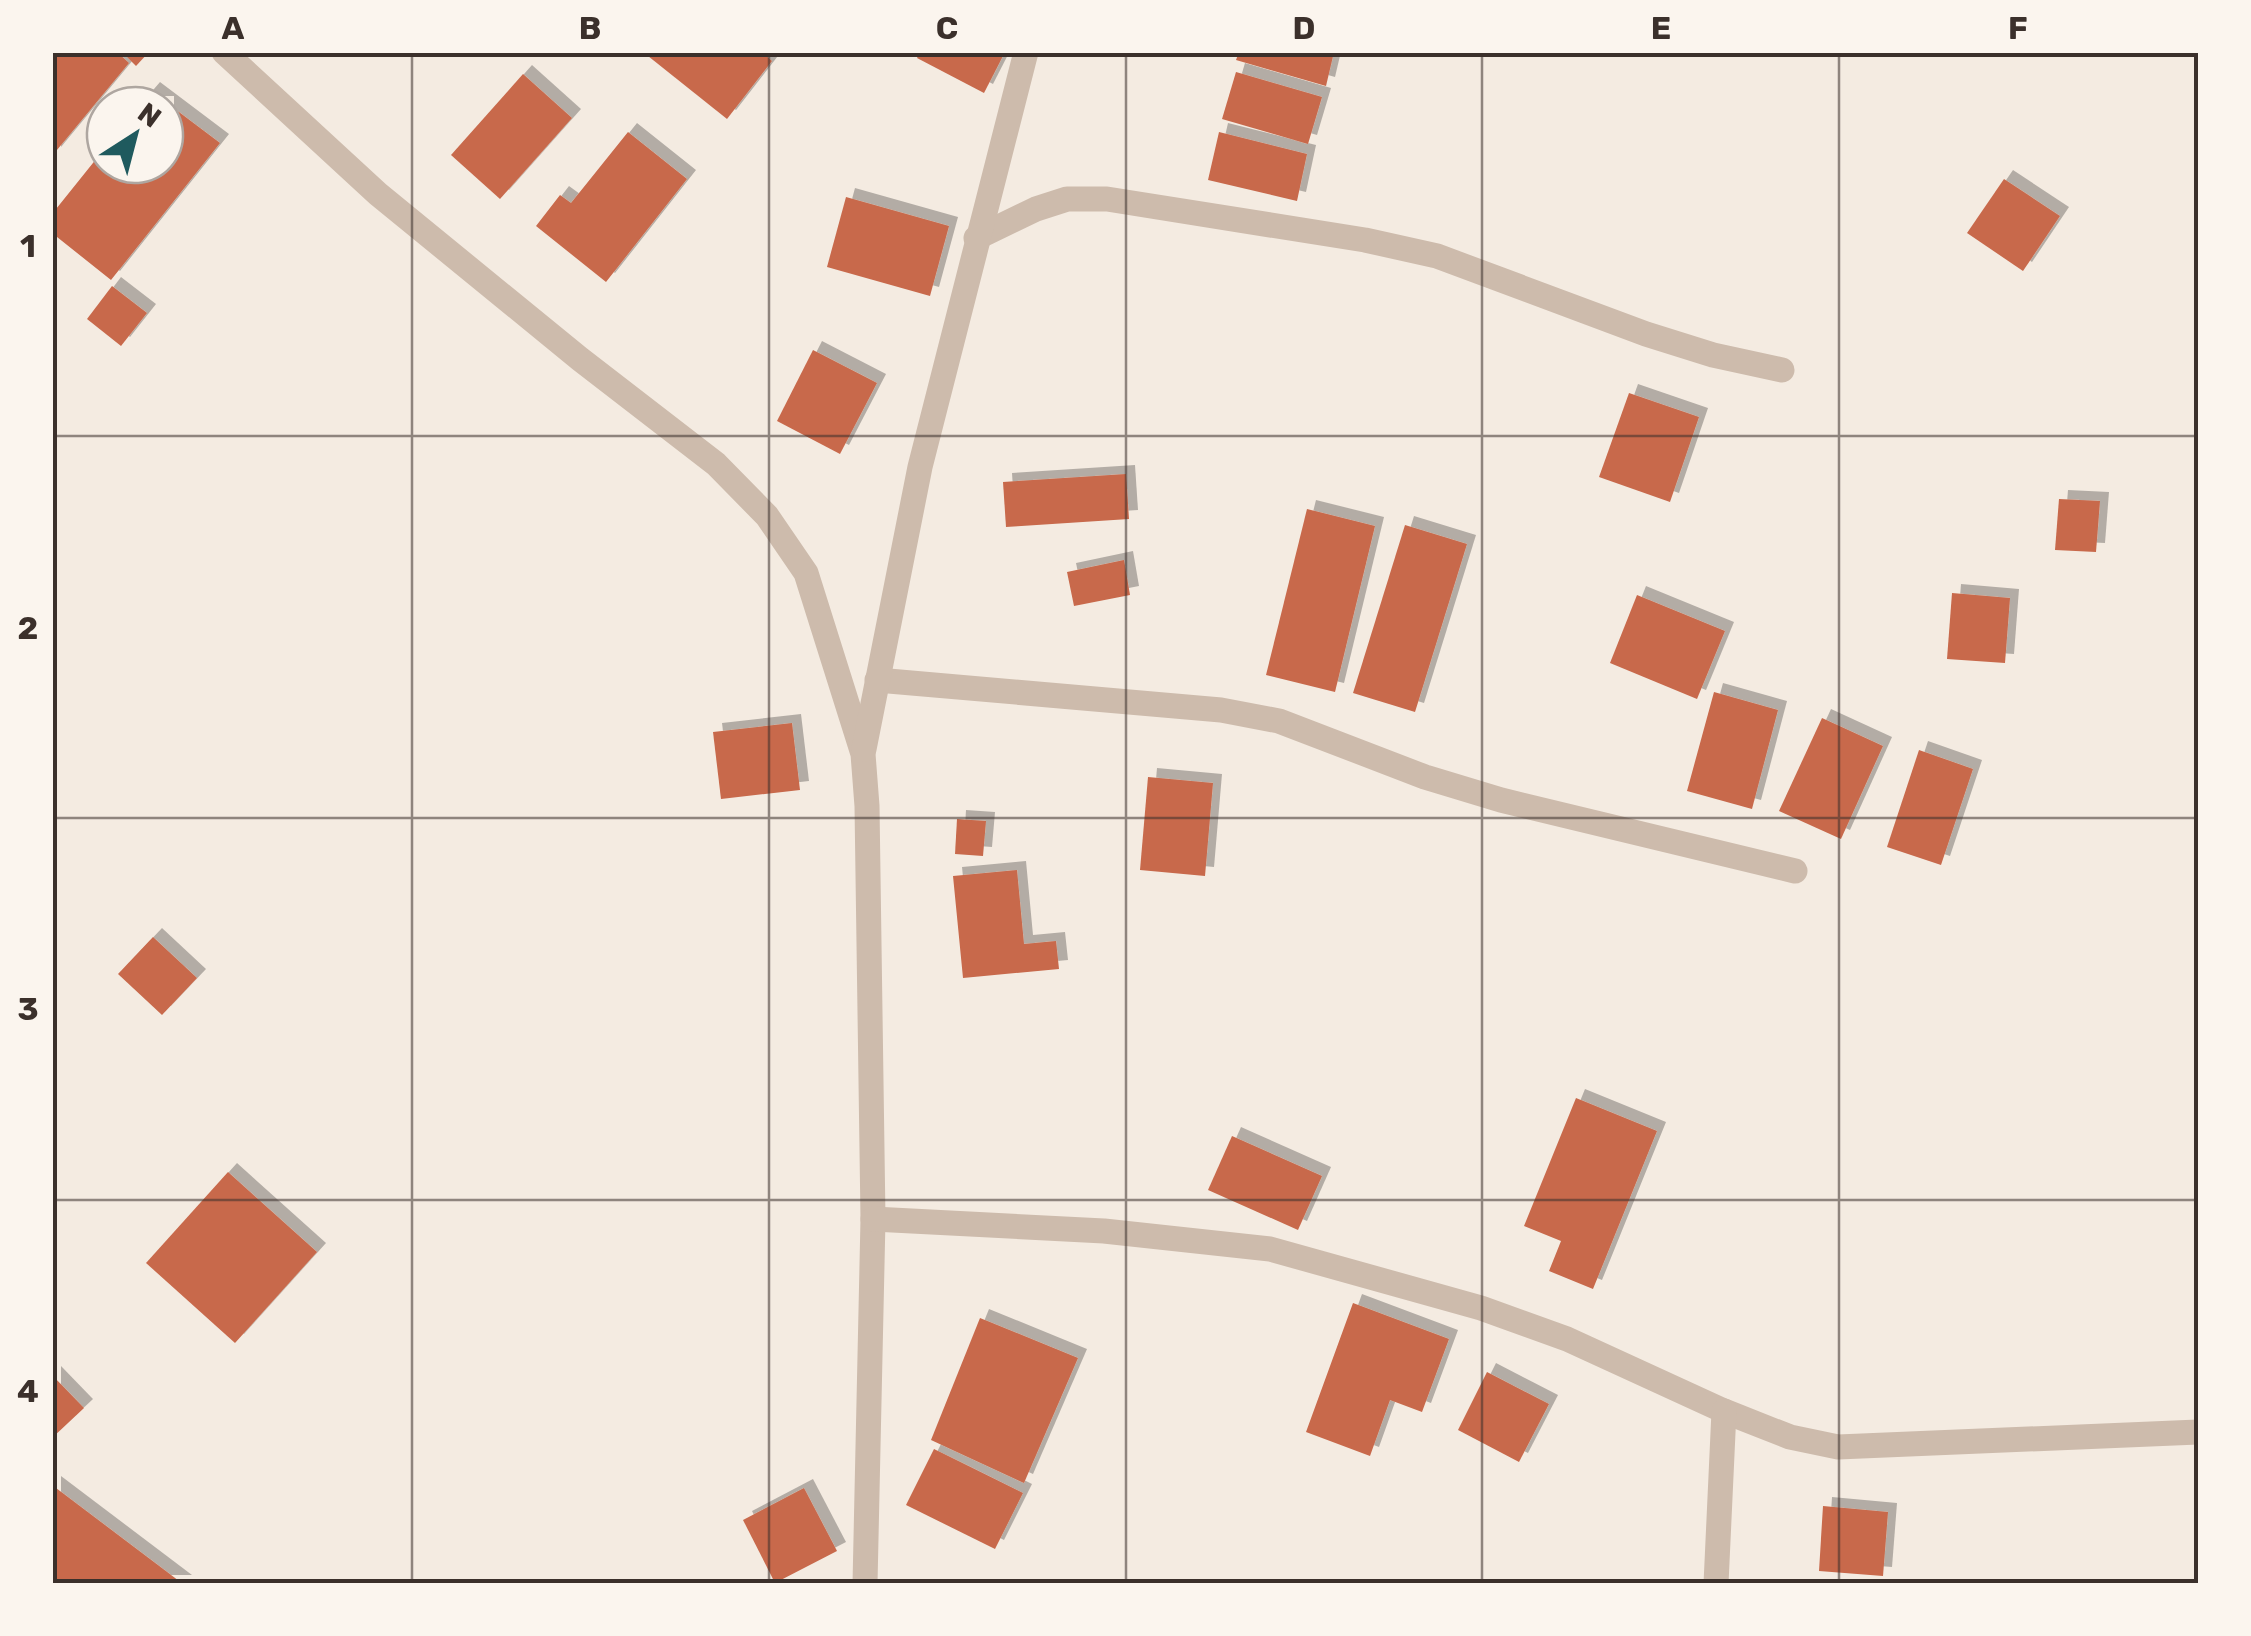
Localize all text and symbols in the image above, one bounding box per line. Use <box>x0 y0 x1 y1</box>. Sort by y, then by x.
text: A <box>222 9 245 47</box>
text: B <box>579 9 601 47</box>
text: C <box>936 9 958 47</box>
text: D <box>1293 9 1315 47</box>
text: E <box>1651 9 1671 47</box>
text: F <box>2008 9 2028 47</box>
north arrow <box>85 85 185 185</box>
text: N <box>132 96 167 134</box>
text: 1 <box>20 227 36 265</box>
text: 2 <box>18 609 38 647</box>
text: 3 <box>17 990 39 1028</box>
text: 4 <box>17 1372 39 1410</box>

